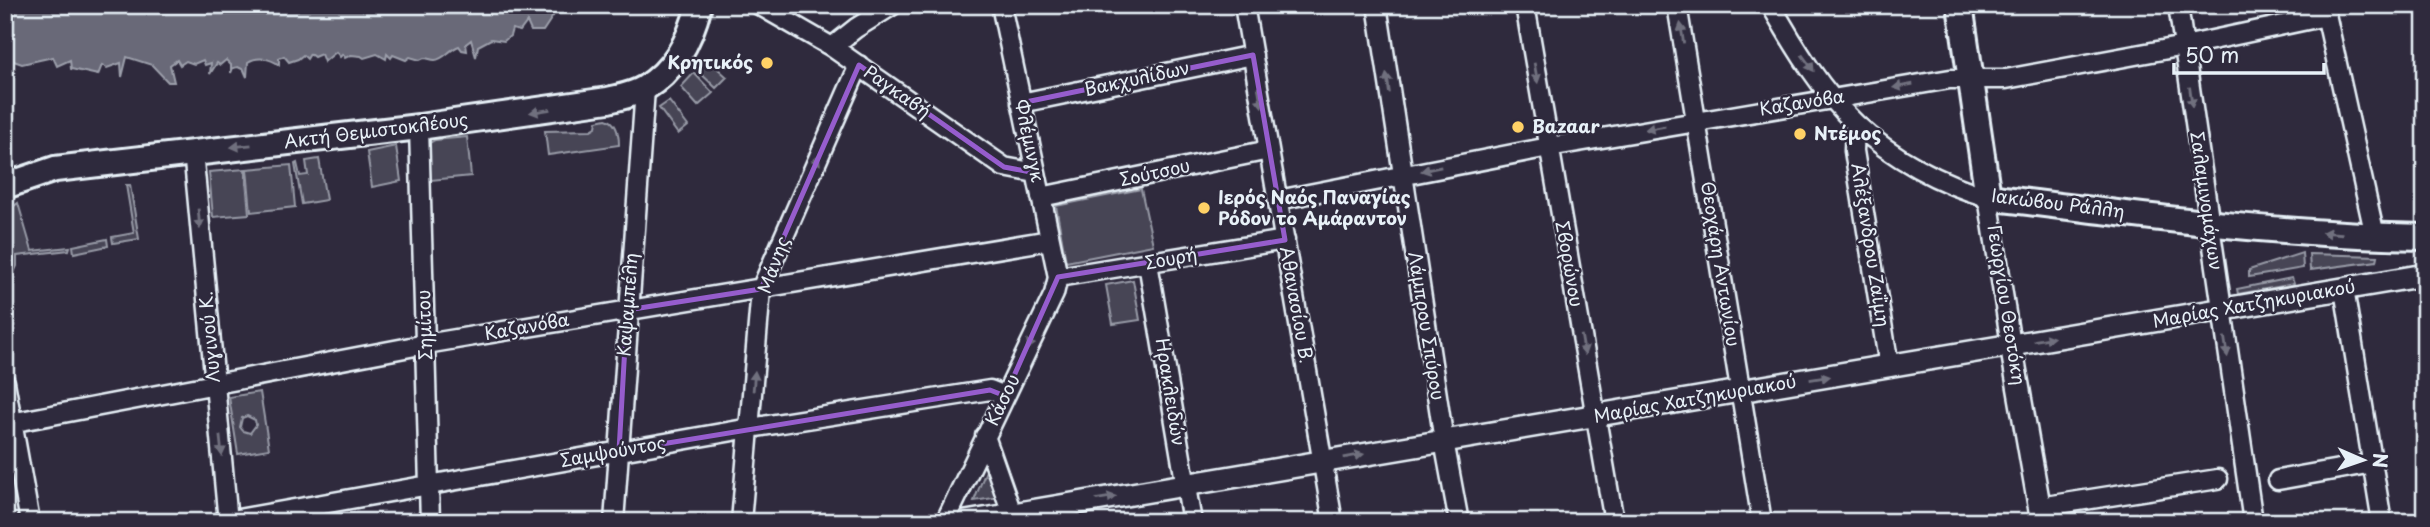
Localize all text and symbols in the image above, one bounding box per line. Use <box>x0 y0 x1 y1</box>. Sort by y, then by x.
one-way arrow <box>1676 22 1687 44</box>
scale bar <box>2174 32 2325 76</box>
text: 50 m <box>2185 38 2239 70</box>
place label: Κρητικός <box>667 48 753 75</box>
street label: Βακχυλίδων <box>1081 53 1192 102</box>
one-way arrow <box>1800 54 1814 72</box>
marker: Κρητικός <box>759 55 775 71</box>
street label: Ραγκαβή <box>859 58 937 124</box>
one-way arrow <box>1531 62 1542 84</box>
one-way arrow <box>1383 72 1394 94</box>
street label: Καζανόβα <box>1757 81 1846 122</box>
one-way arrow <box>1892 81 1914 92</box>
one-way arrow <box>1255 86 1266 108</box>
one-way arrow <box>2186 86 2197 108</box>
street label: Φλέμινγκ <box>1009 97 1052 185</box>
street label: Ακτή Θεμιστοκλέους <box>282 105 469 154</box>
one-way arrow <box>529 105 551 116</box>
place label: Bazaar <box>1532 112 1601 139</box>
marker: Bazaar <box>1510 119 1526 135</box>
place label: Ντέμος <box>1814 119 1881 146</box>
one-way arrow <box>1644 123 1666 134</box>
marker: Ντέμος <box>1792 126 1808 142</box>
street label: Σαλαμινομάχων <box>2184 130 2231 272</box>
one-way arrow <box>230 141 252 152</box>
street label: Σούτσου <box>1117 151 1192 192</box>
one-way arrow <box>810 154 821 175</box>
street label: Αλέξανδρου Ζαΐμη <box>1845 161 1898 329</box>
one-way arrow <box>1420 163 1442 174</box>
street label: Θεοχάρη Αντωνίου <box>1695 179 1748 348</box>
street label: Ιακώβου Ράλλη <box>1990 181 2126 224</box>
place label: Ιερός Ναός Παναγίας Ρόδον το Αμάραντον <box>1218 183 1411 231</box>
marker: Ιερός Ναός Παναγίας Ρόδον το Αμάραντον <box>1196 200 1212 216</box>
one-way arrow <box>194 208 205 230</box>
street label: Σβορώνου <box>1550 219 1591 309</box>
street label: Γεωργίου Θεοτόκη <box>1981 223 2033 387</box>
one-way arrow <box>2321 227 2343 238</box>
street label: Μάνης <box>750 232 795 297</box>
street label: Σουρή <box>1142 240 1199 275</box>
street label: Αθανασίου Β. <box>1274 244 1321 365</box>
street label: Λάμπρου Σπύρου <box>1402 250 1453 402</box>
street label: Καψαμπέλη <box>609 252 644 358</box>
street label: Μαρίας Χατζηκυριακού <box>2150 271 2357 334</box>
street label: Σημίτου <box>409 289 438 361</box>
street label: Λυγινού Κ. <box>191 290 226 384</box>
street label: Καζανόβα <box>482 305 571 346</box>
one-way arrow <box>1027 330 1038 350</box>
one-way arrow <box>2033 333 2055 344</box>
one-way arrow <box>1578 334 1589 356</box>
street label: Ηρακλειδών <box>1150 336 1193 448</box>
one-way arrow <box>2221 336 2232 358</box>
street label: Μαρίας Χατζηκυριακού <box>1591 366 1798 429</box>
one-way arrow <box>749 369 760 391</box>
street label: Κάσου <box>978 369 1026 430</box>
one-way arrow <box>1809 372 1831 383</box>
north arrow <box>2328 426 2398 496</box>
street label: Σαμψούντος <box>558 428 668 473</box>
one-way arrow <box>215 435 226 457</box>
one-way arrow <box>1343 450 1365 461</box>
text: N <box>2367 453 2395 469</box>
one-way arrow <box>1095 492 1117 503</box>

